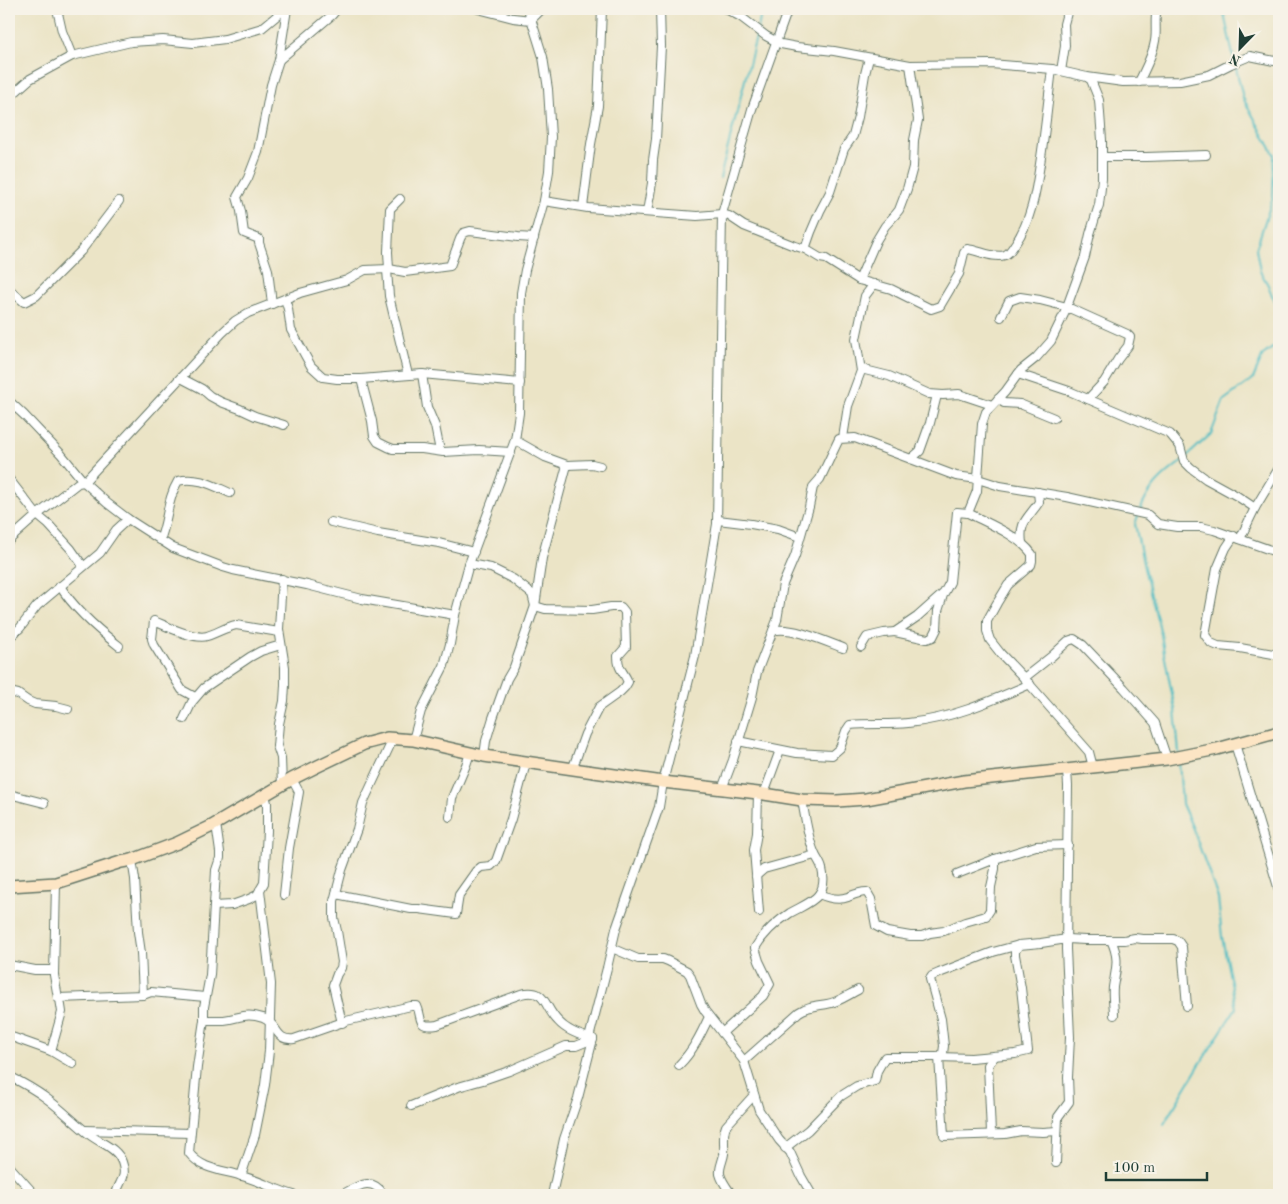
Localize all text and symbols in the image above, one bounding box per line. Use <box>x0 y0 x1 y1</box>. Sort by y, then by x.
north arrow <box>1216 22 1266 72</box>
text: N <box>1227 50 1243 68</box>
scale bar <box>1106 1149 1207 1181</box>
text: 100 m <box>1113 1161 1155 1176</box>

